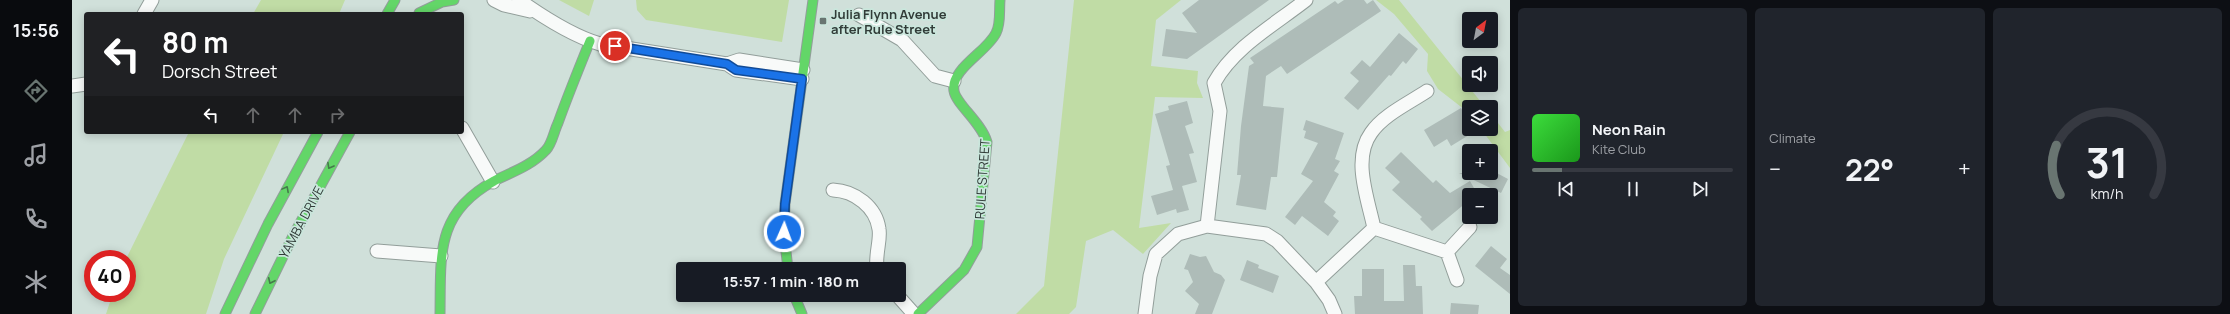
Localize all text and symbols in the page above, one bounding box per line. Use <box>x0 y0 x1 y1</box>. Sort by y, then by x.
place label: Julia Flynn Avenue after Rule Street <box>831 5 947 38</box>
north arrow <box>1462 12 1498 48</box>
map controls <box>1462 12 1498 224</box>
marker: Julia Flynn Avenue after Rule Street <box>818 16 828 26</box>
text: 15:56 <box>13 18 59 42</box>
text: 80 m <box>162 23 228 61</box>
icon: left <box>96 28 148 80</box>
pin <box>598 29 632 63</box>
icon: arrive <box>604 35 626 57</box>
button: sound <box>1462 56 1498 92</box>
text: Dorsch Street <box>162 59 277 83</box>
icon: directions <box>22 77 50 105</box>
button: layers <box>1462 100 1498 136</box>
icon: left <box>200 104 222 126</box>
icon: ahead <box>242 104 264 126</box>
icon: ahead <box>284 104 306 126</box>
icon: right <box>326 104 348 126</box>
text: Neon Rain <box>1592 119 1666 140</box>
text: Climate <box>1769 129 1816 147</box>
text: 31 <box>2086 134 2129 190</box>
street label: RULE STREET <box>970 138 994 220</box>
text: Kite Club <box>1592 140 1646 158</box>
icon: music <box>22 141 50 169</box>
button: + <box>1462 144 1498 180</box>
text: 22° <box>1845 149 1894 190</box>
text: − <box>1769 154 1781 184</box>
text: + <box>1958 154 1971 184</box>
one-way arrow <box>328 162 335 169</box>
icon: previous <box>1555 178 1577 200</box>
icon: pause <box>1622 178 1644 200</box>
icon: next <box>1689 178 1711 200</box>
street label: YAMBA DRIVE <box>274 183 328 261</box>
text: km/h <box>2091 184 2124 203</box>
one-way arrow <box>281 186 288 194</box>
button: − <box>1462 188 1498 224</box>
icon: phone <box>22 205 50 233</box>
position arrow <box>763 211 805 253</box>
speed limit sign: 40 <box>84 250 136 302</box>
icon: climate <box>22 268 50 296</box>
text: 15:57 · 1 min · 180 m <box>723 271 859 292</box>
one-way arrow <box>268 277 276 284</box>

